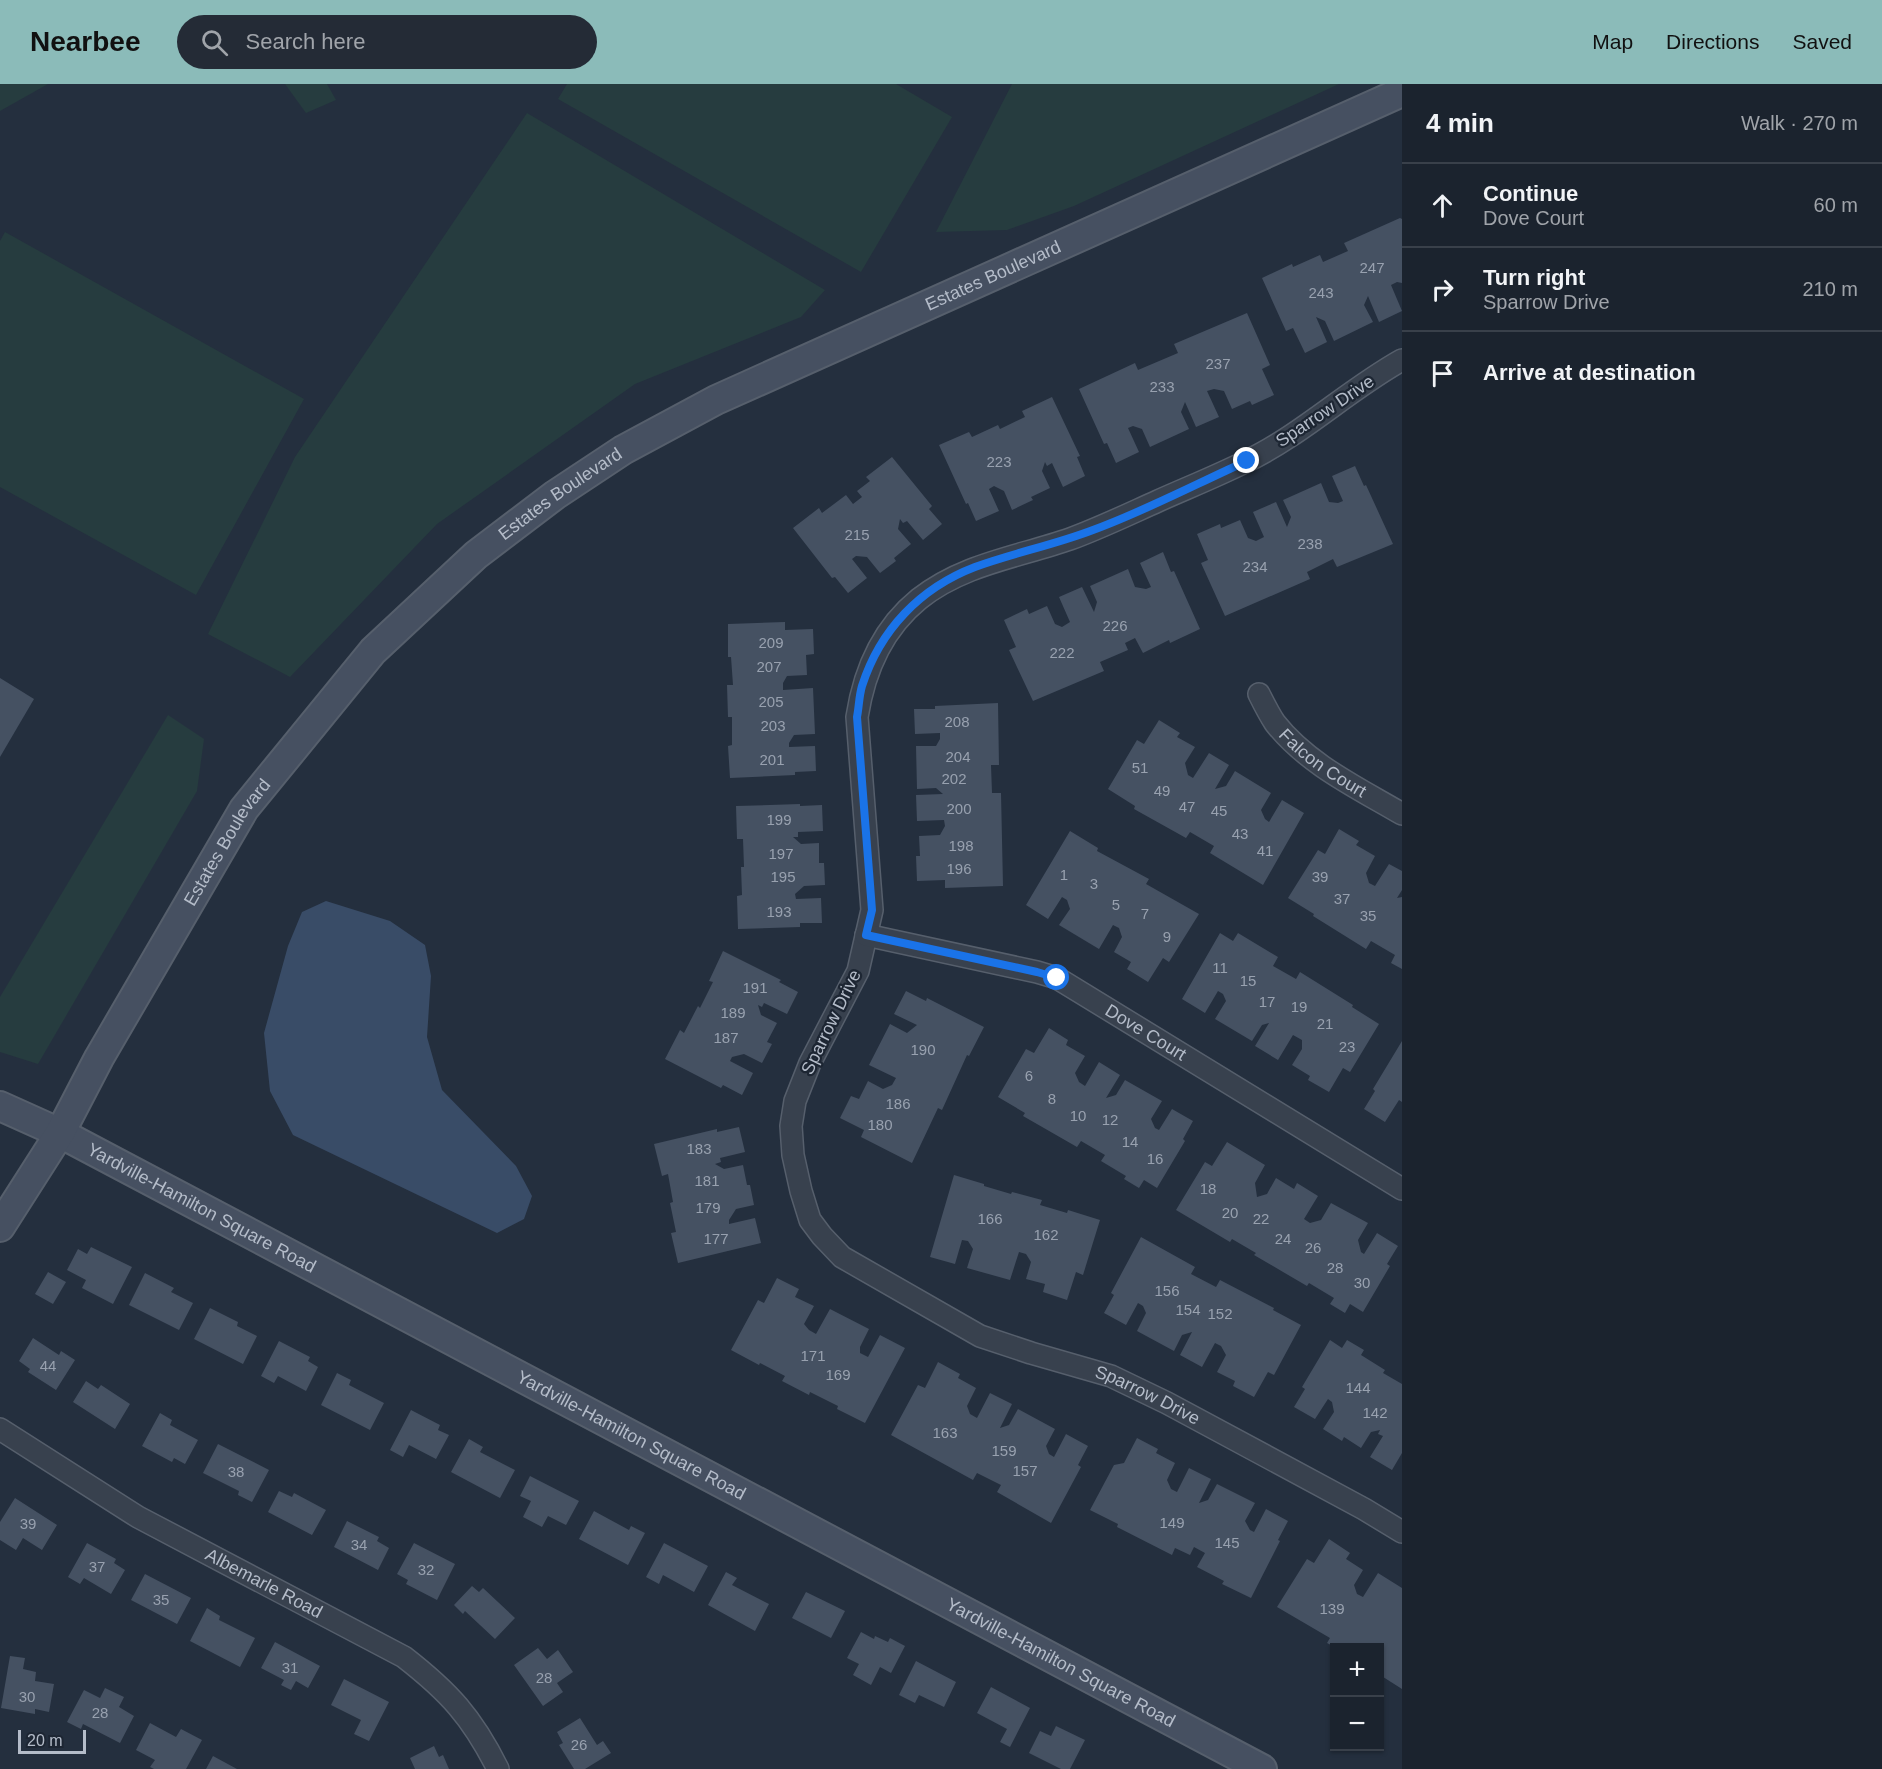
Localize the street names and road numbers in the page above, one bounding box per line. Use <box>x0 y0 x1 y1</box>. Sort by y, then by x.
street label: Estates Boulevard <box>922 237 1064 315</box>
street label: Sparrow Drive <box>1272 371 1378 451</box>
street label: Estates Boulevard <box>495 444 626 544</box>
street label: Falcon Court <box>1275 725 1370 801</box>
street label: Estates Boulevard <box>180 775 274 909</box>
street label: Sparrow Drive <box>797 966 865 1078</box>
street label: Dove Court <box>1102 1000 1190 1065</box>
street label: Yardville-Hamilton Square Road <box>84 1139 319 1277</box>
street label: Sparrow Drive <box>1093 1362 1203 1429</box>
street label: Yardville-Hamilton Square Road <box>513 1367 749 1504</box>
street label: Albemarle Road <box>202 1544 326 1622</box>
street label: Yardville-Hamilton Square Road <box>943 1594 1179 1731</box>

